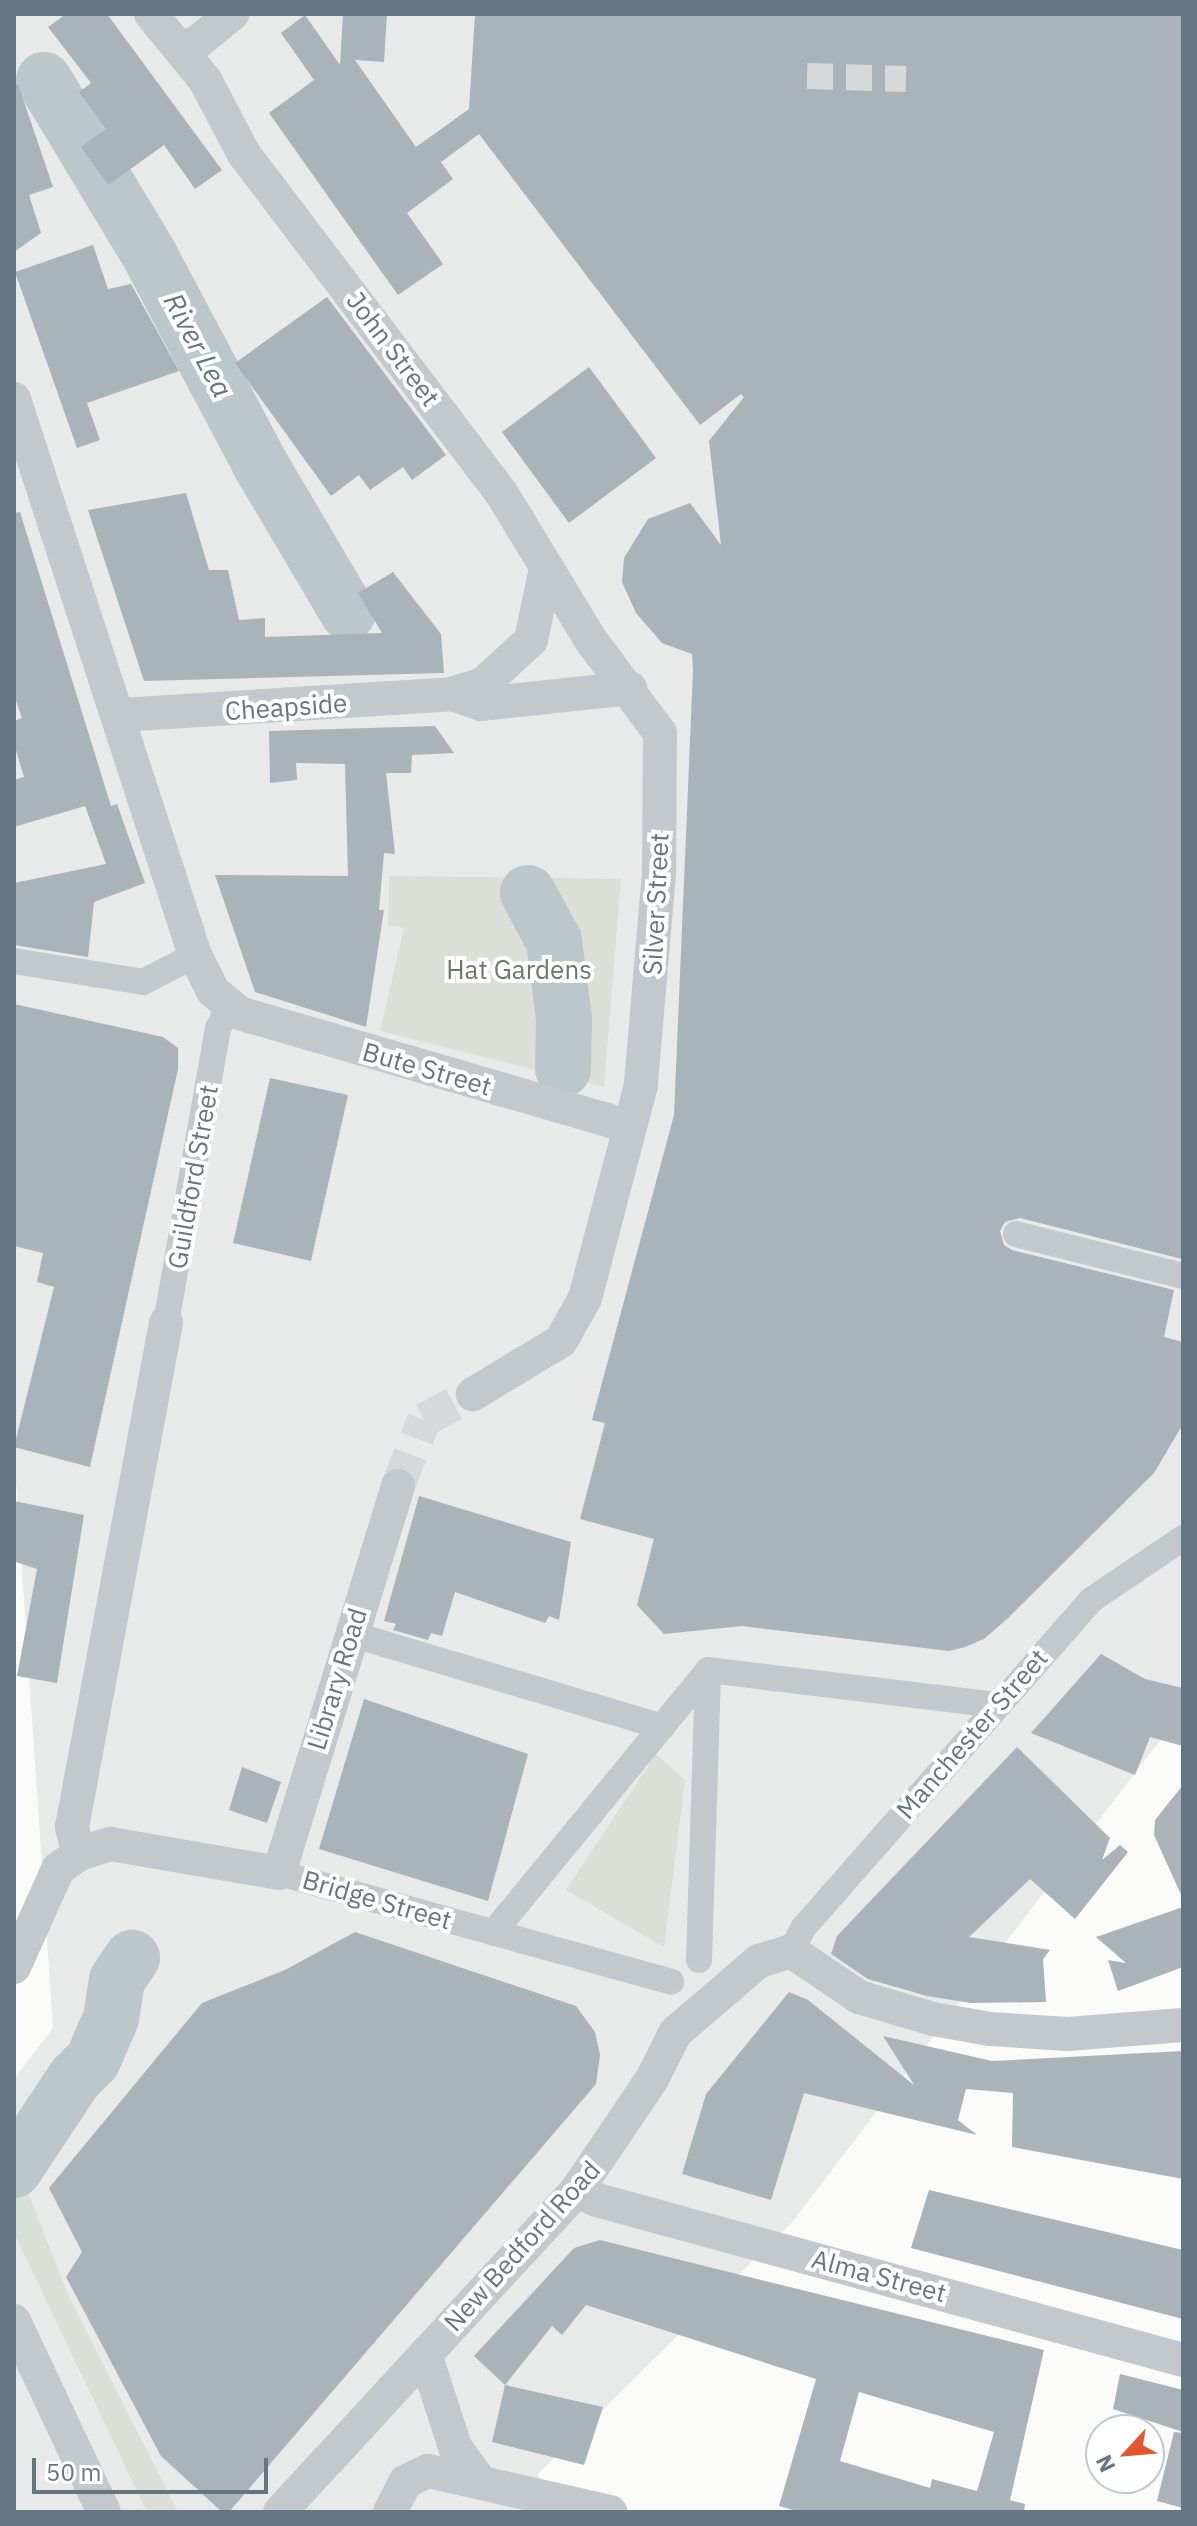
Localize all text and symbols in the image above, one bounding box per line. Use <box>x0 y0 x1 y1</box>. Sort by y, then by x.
street label: John Street <box>340 286 446 412</box>
water label: River Lea <box>157 287 239 403</box>
street label: Cheapside <box>224 687 348 727</box>
street label: Silver Street <box>637 832 675 976</box>
park label: Hat Gardens <box>446 954 592 986</box>
street label: Bute Street <box>359 1036 495 1102</box>
street label: Guildford Street <box>161 1083 225 1271</box>
street label: Library Road <box>301 1604 373 1754</box>
street label: Manchester Street <box>890 1643 1054 1825</box>
street label: Bridge Street <box>299 1864 455 1936</box>
street label: New Bedford Road <box>437 2154 607 2338</box>
street label: Alma Street <box>808 2243 950 2309</box>
north arrow <box>1085 2414 1165 2494</box>
scale bar <box>36 2442 272 2492</box>
text: N <box>1088 2450 1121 2477</box>
text: 50 m <box>46 2456 101 2488</box>

